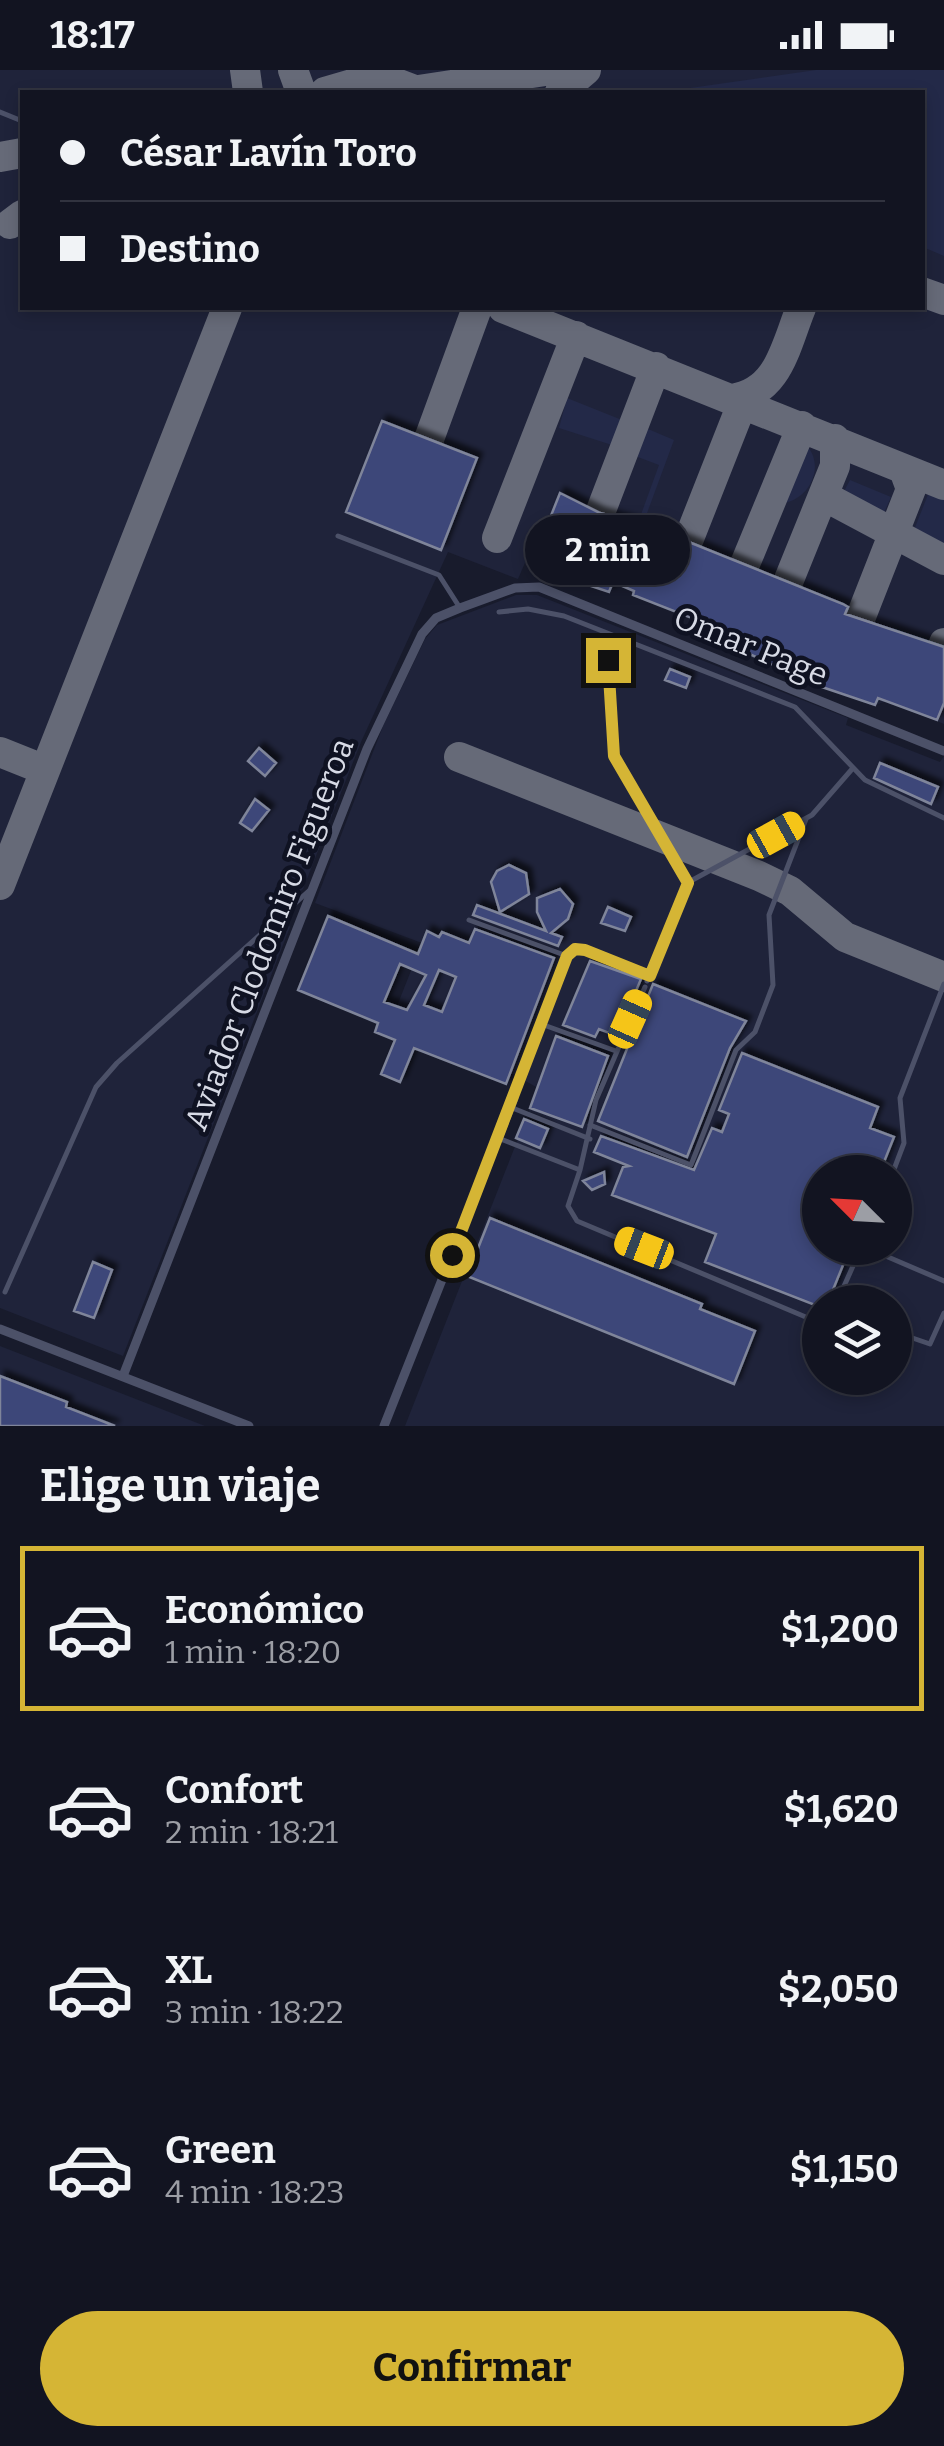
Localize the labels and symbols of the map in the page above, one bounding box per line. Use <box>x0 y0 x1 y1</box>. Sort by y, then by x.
callout: 2 min <box>526 515 690 585</box>
street label: Omar Page <box>668 598 834 694</box>
route end <box>586 638 631 683</box>
street label: Aviador Clodomiro Figueroa <box>177 733 361 1135</box>
car <box>742 807 810 863</box>
car <box>604 985 656 1053</box>
north arrow <box>802 1155 912 1265</box>
car <box>611 1223 677 1273</box>
route start <box>430 1233 475 1278</box>

